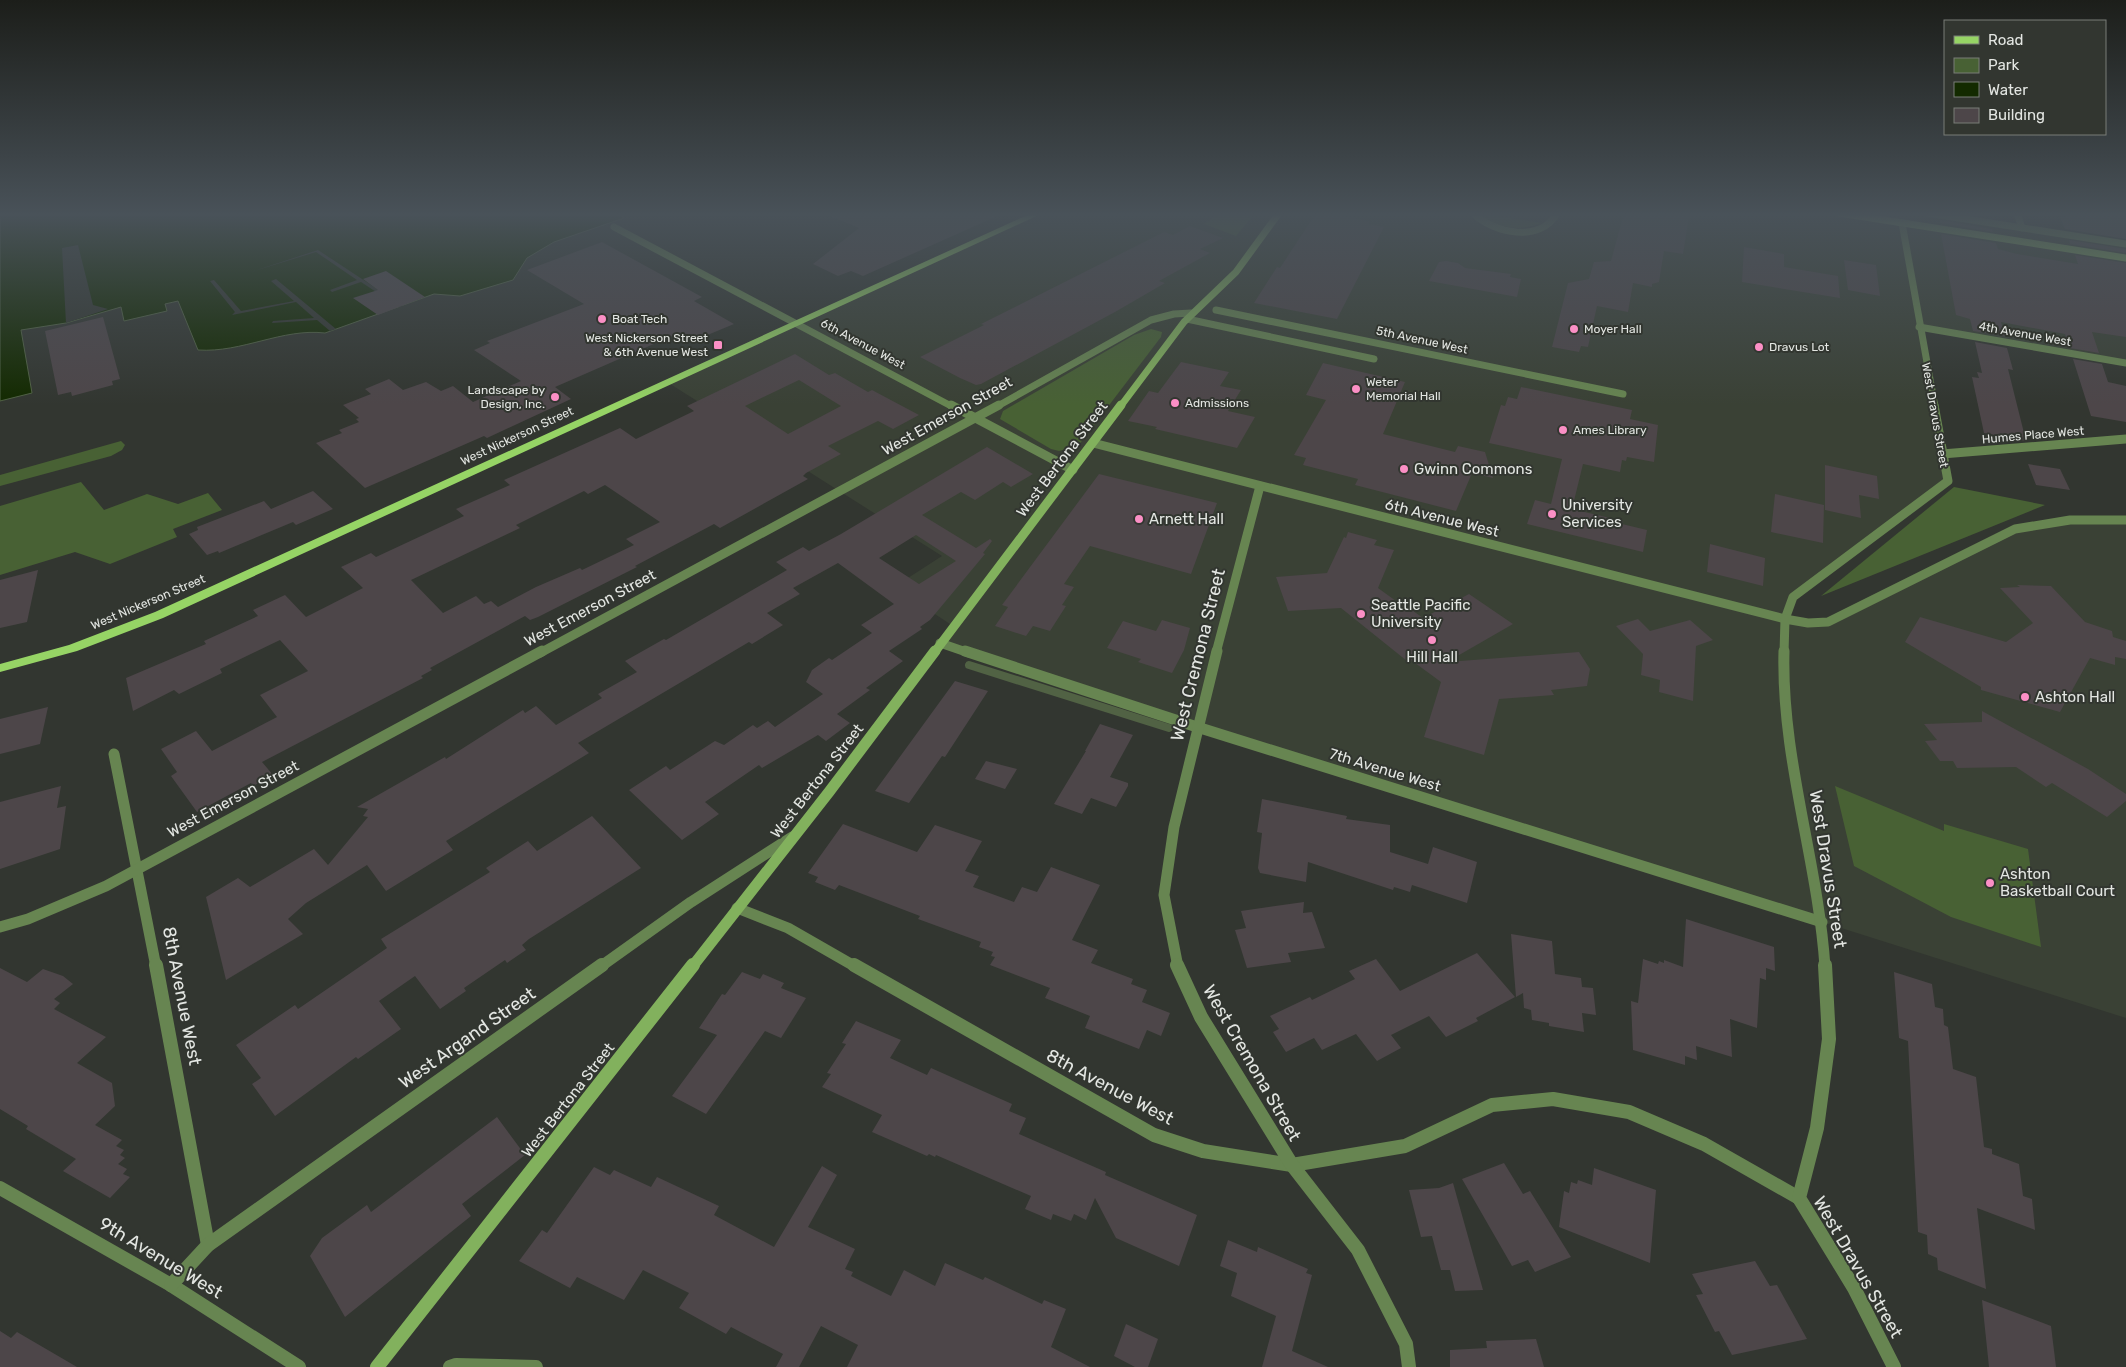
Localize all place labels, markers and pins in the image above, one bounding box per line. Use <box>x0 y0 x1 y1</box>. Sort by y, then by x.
place label: Boat Tech <box>612 312 667 326</box>
marker: Boat Tech <box>596 313 608 325</box>
place label: Moyer Hall <box>1584 322 1642 336</box>
marker: Moyer Hall <box>1568 323 1580 335</box>
place label: West Nickerson Street & 6th Avenue West <box>585 331 708 359</box>
marker: West Nickerson Street & 6th Avenue West <box>712 339 724 351</box>
place label: Dravus Lot <box>1769 340 1830 354</box>
marker: Dravus Lot <box>1753 341 1765 353</box>
place label: Weter Memorial Hall <box>1366 375 1441 403</box>
place label: Landscape by Design, Inc. <box>468 383 545 411</box>
marker: Weter Memorial Hall <box>1350 383 1362 395</box>
marker: Landscape by Design, Inc. <box>549 391 561 403</box>
place label: Admissions <box>1185 396 1249 410</box>
marker: Admissions <box>1169 397 1181 409</box>
place label: Ames Library <box>1573 423 1647 437</box>
marker: Ames Library <box>1557 424 1569 436</box>
place label: Gwinn Commons <box>1414 460 1533 478</box>
marker: Gwinn Commons <box>1398 463 1410 475</box>
place label: University Services <box>1562 496 1633 531</box>
marker: University Services <box>1546 508 1558 520</box>
place label: Arnett Hall <box>1149 510 1224 528</box>
marker: Arnett Hall <box>1133 513 1145 525</box>
place label: Seattle Pacific University <box>1371 596 1471 631</box>
marker: Seattle Pacific University <box>1355 608 1367 620</box>
marker: Hill Hall <box>1426 634 1438 646</box>
place label: Hill Hall <box>1406 648 1458 666</box>
place label: Ashton Hall <box>2035 688 2115 706</box>
marker: Ashton Hall <box>2019 691 2031 703</box>
place label: Ashton Basketball Court <box>2000 865 2115 900</box>
marker: Ashton Basketball Court <box>1984 877 1996 889</box>

